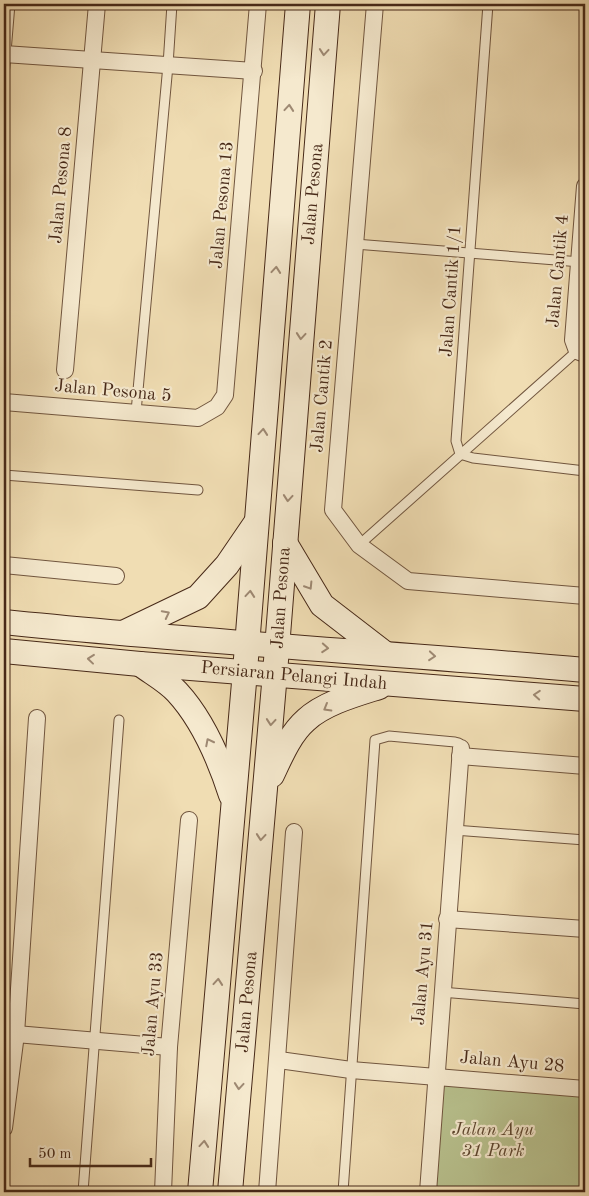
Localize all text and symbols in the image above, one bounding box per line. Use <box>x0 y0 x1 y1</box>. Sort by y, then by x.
one-way arrow <box>319 49 330 57</box>
one-way arrow <box>283 104 294 112</box>
street label: Jalan Pesona 8 <box>47 126 75 244</box>
street label: Jalan Pesona 13 <box>207 140 237 270</box>
street label: Jalan Pesona <box>300 142 326 246</box>
street label: Jalan Cantik 4 <box>544 214 572 328</box>
street label: Jalan Cantik 1/1 <box>437 224 465 358</box>
one-way arrow <box>270 266 281 274</box>
one-way arrow <box>296 333 307 341</box>
street label: Jalan Cantik 2 <box>308 339 336 453</box>
street label: Jalan Pesona 5 <box>54 377 172 405</box>
one-way arrow <box>257 427 268 435</box>
one-way arrow <box>283 495 294 503</box>
street label: Jalan Pesona <box>268 546 294 650</box>
one-way arrow <box>303 580 312 589</box>
one-way arrow <box>244 589 255 597</box>
one-way arrow <box>160 610 169 620</box>
one-way arrow <box>322 642 330 653</box>
one-way arrow <box>428 650 436 661</box>
one-way arrow <box>87 654 95 665</box>
street label: Persiaran Pelangi Indah <box>200 659 388 693</box>
one-way arrow <box>532 690 540 701</box>
one-way arrow <box>323 701 332 711</box>
one-way arrow <box>266 718 277 726</box>
one-way arrow <box>205 739 215 748</box>
one-way arrow <box>256 833 267 841</box>
street label: Jalan Ayu 31 <box>409 920 437 1026</box>
street label: Jalan Pesona <box>234 950 260 1054</box>
street label: Jalan Ayu 33 <box>139 951 167 1057</box>
one-way arrow <box>212 978 223 986</box>
street label: Jalan Ayu 28 <box>459 1048 565 1076</box>
one-way arrow <box>234 1082 245 1090</box>
park label: Jalan Ayu 31 Park <box>452 1121 534 1160</box>
scale bar <box>30 1136 151 1168</box>
one-way arrow <box>198 1139 209 1147</box>
text: 50 m <box>38 1147 72 1162</box>

